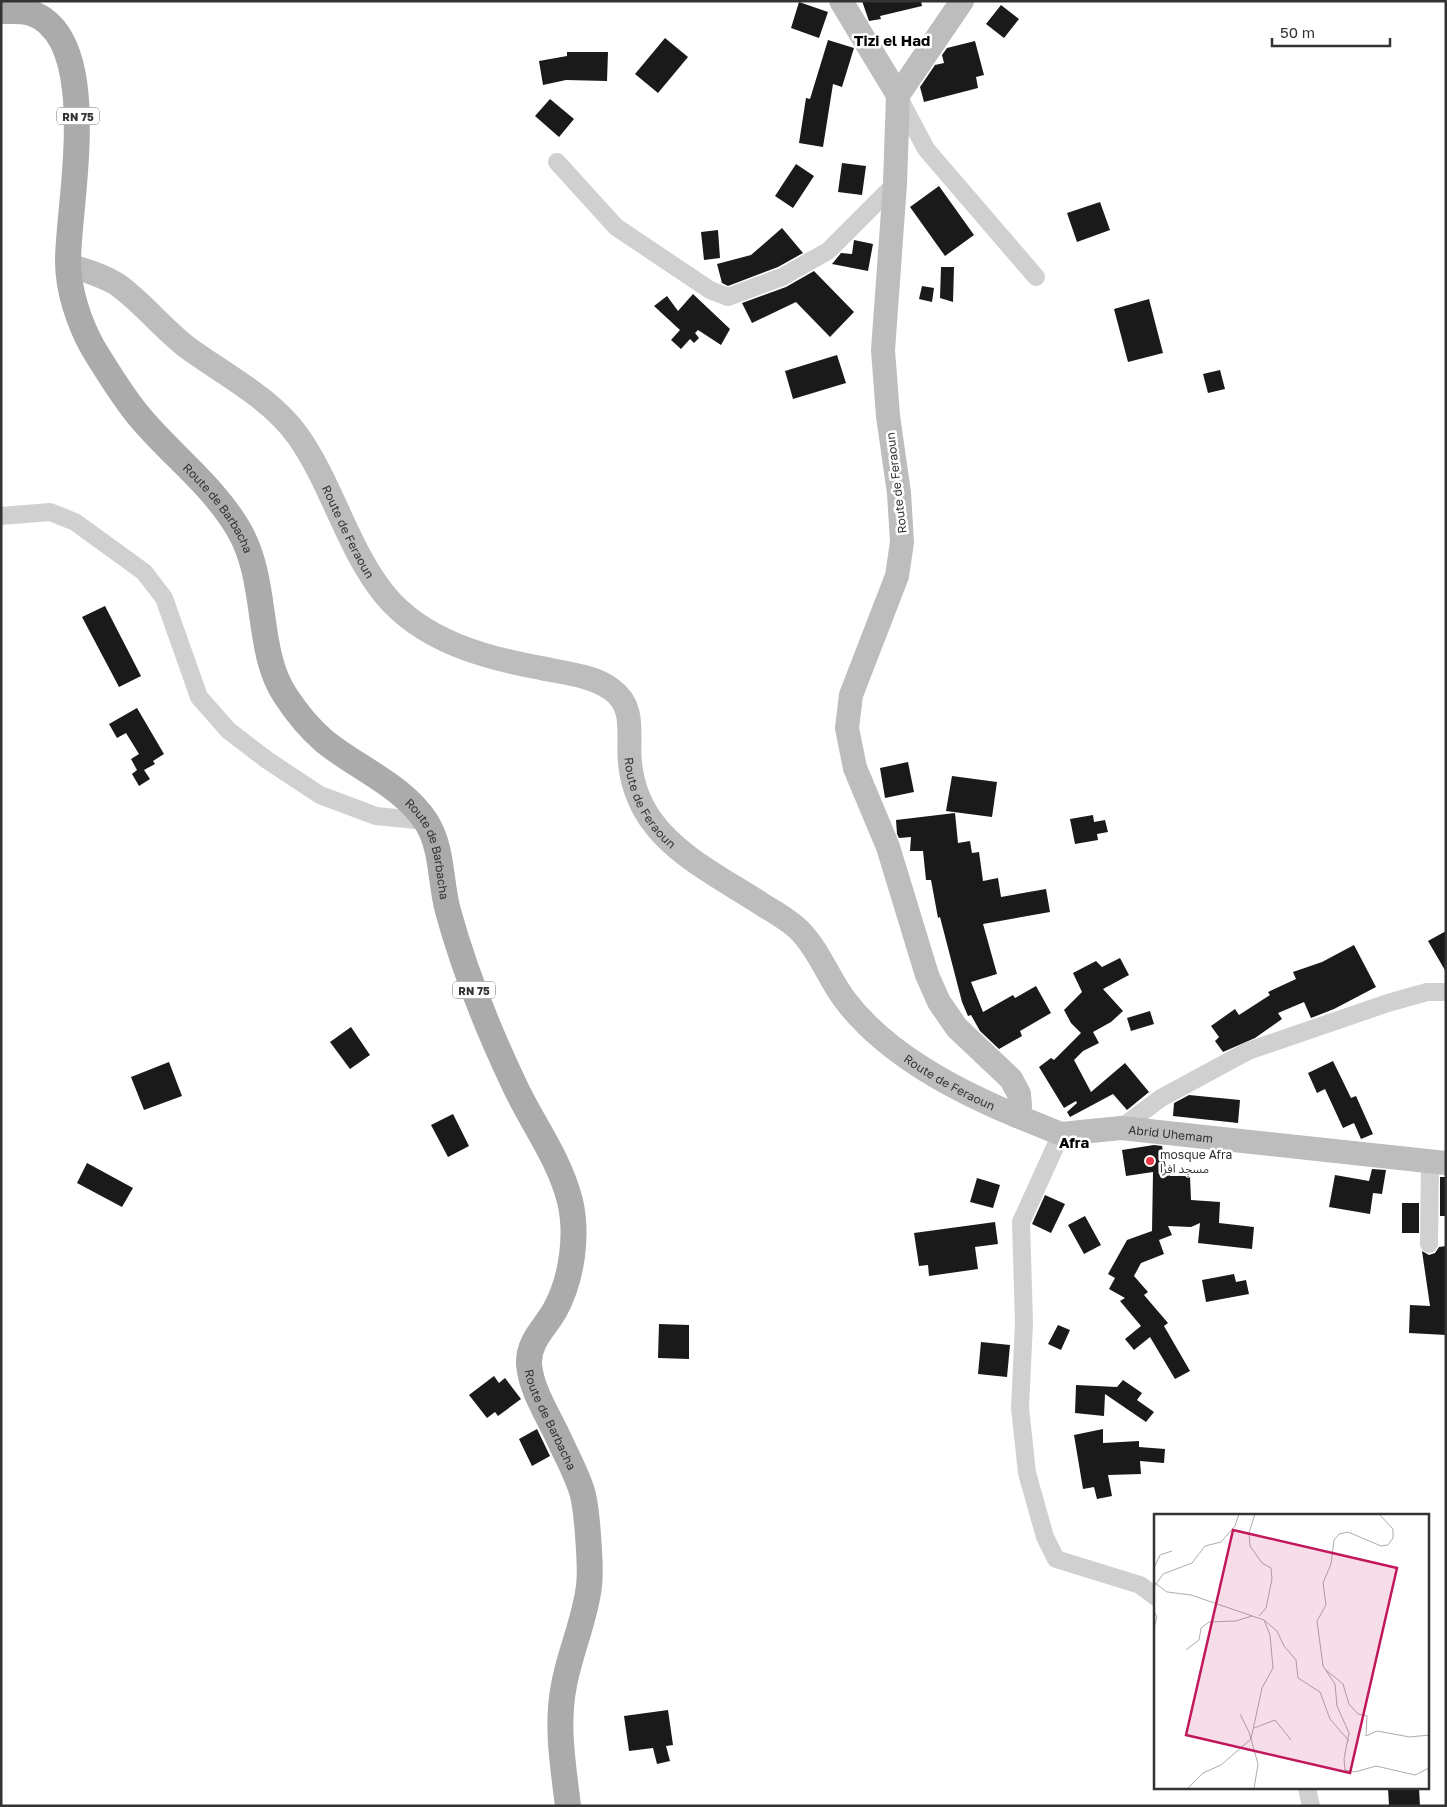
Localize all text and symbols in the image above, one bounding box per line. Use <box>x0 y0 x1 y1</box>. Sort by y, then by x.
scale bar <box>1272 15 1390 47</box>
text: 50 m <box>1280 23 1315 41</box>
district label: Tizi el Had <box>854 31 930 49</box>
road number: RN 75 <box>57 108 99 124</box>
street label: Route de Feraoun <box>882 432 910 534</box>
street label: Route de Barbacha <box>180 460 256 555</box>
street label: Route de Feraoun <box>319 483 378 581</box>
street label: Route de Feraoun <box>622 756 679 851</box>
street label: Route de Barbacha <box>403 795 453 901</box>
road number: RN 75 <box>453 982 495 998</box>
street label: Route de Feraoun <box>901 1051 998 1113</box>
street label: Abrid Uhemam <box>1128 1121 1214 1145</box>
district label: Afra <box>1059 1133 1089 1151</box>
place label: mosque Afra مسجد افرا <box>1160 1147 1232 1176</box>
marker: mosque Afra مسجد افرا <box>1144 1155 1156 1167</box>
street label: Route de Barbacha <box>522 1368 580 1472</box>
inset map <box>1154 1514 1430 1790</box>

